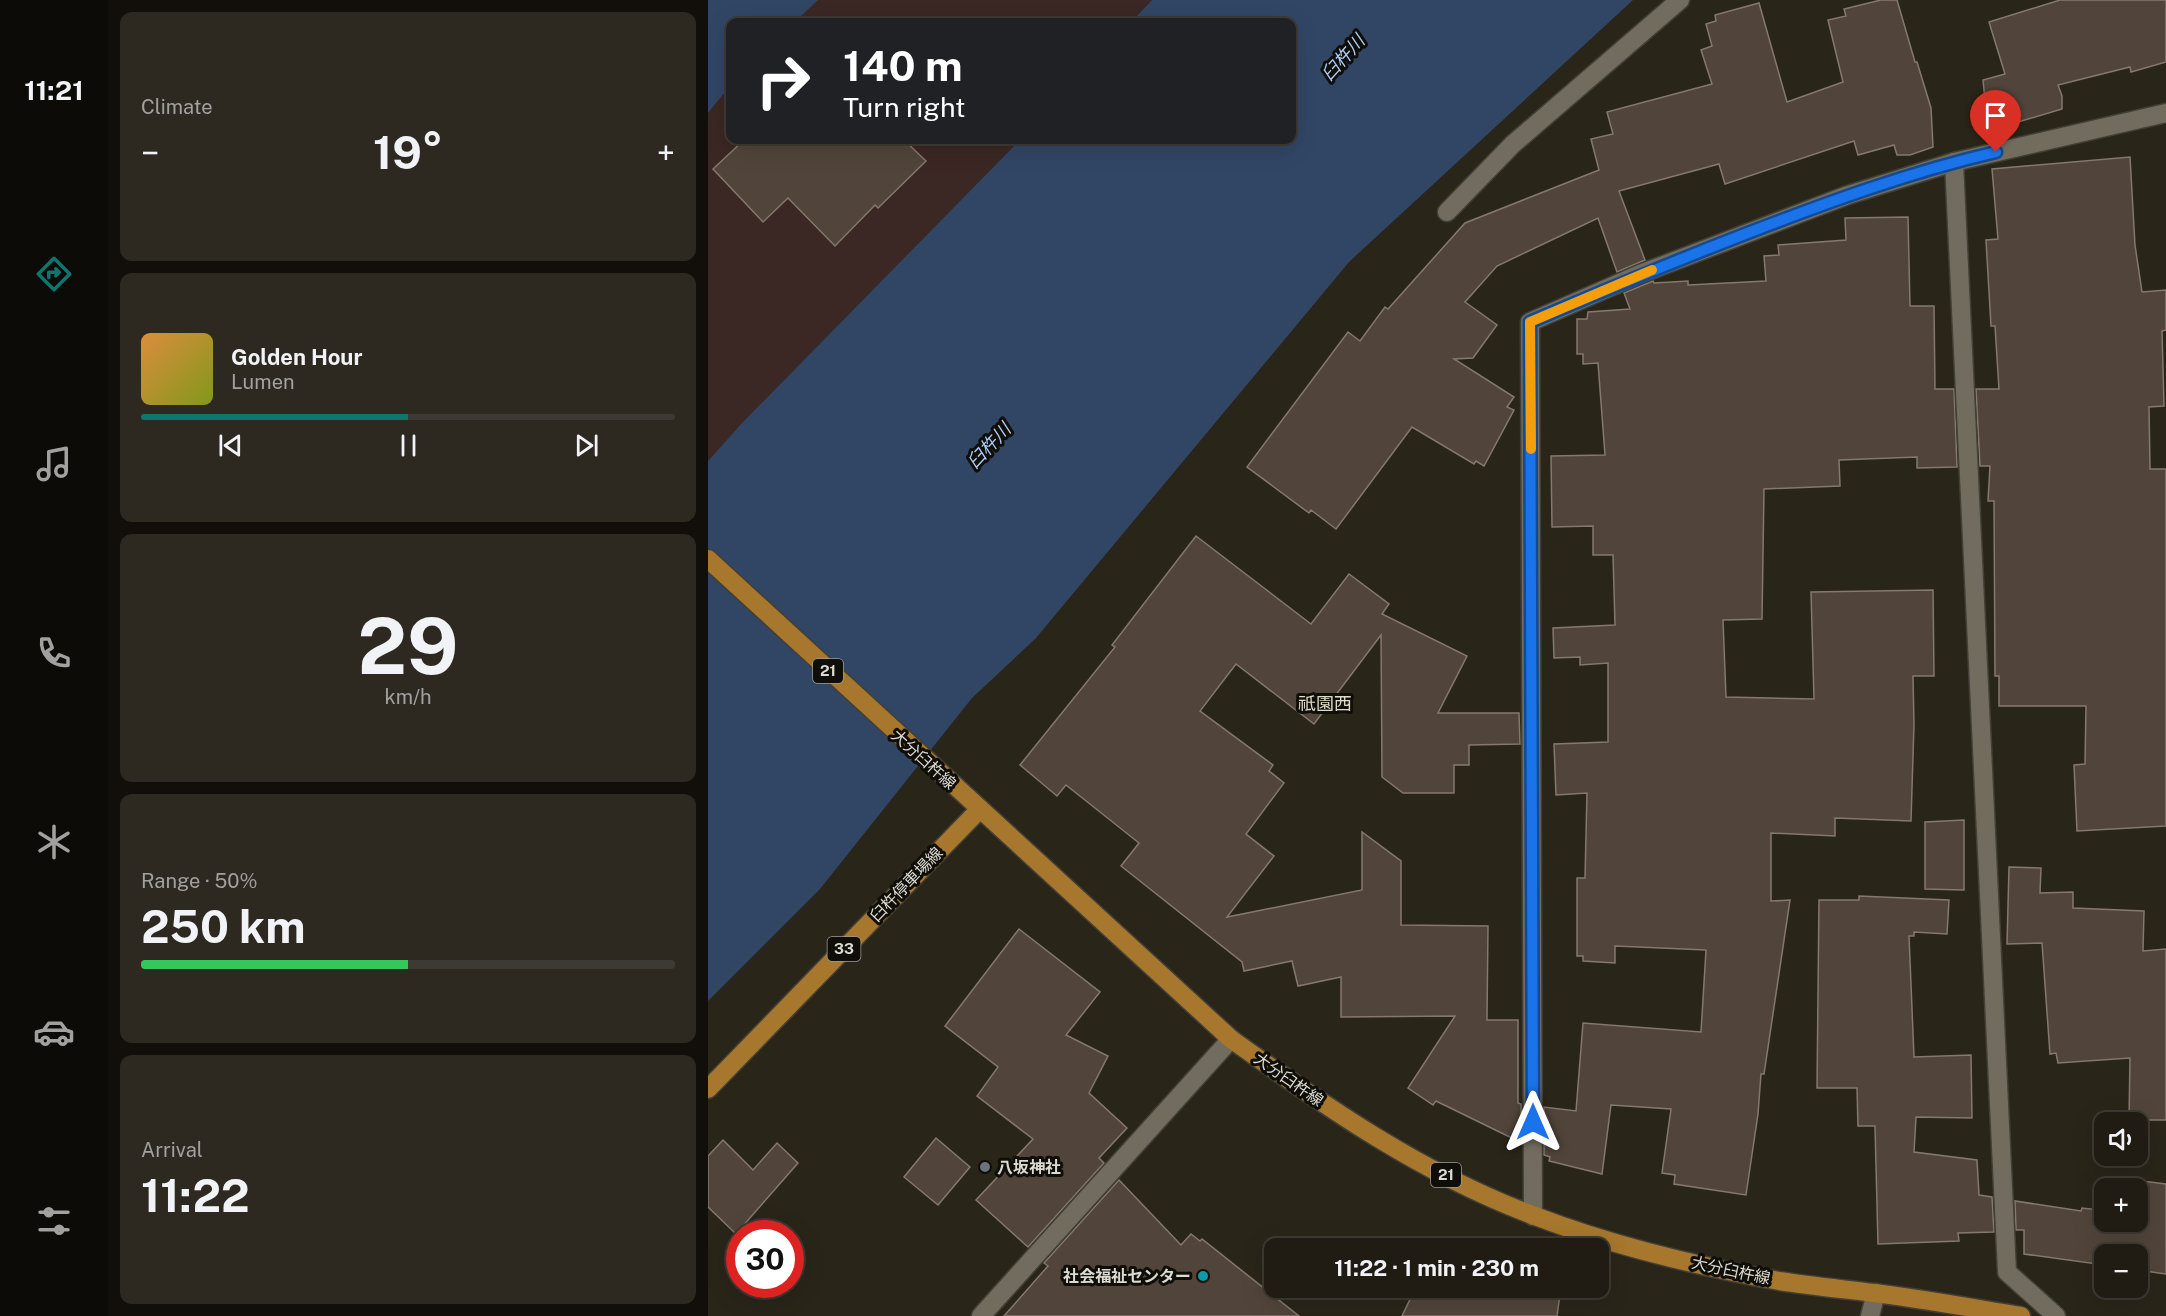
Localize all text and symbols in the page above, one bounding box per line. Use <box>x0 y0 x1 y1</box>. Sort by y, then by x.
water label: 臼杵川 <box>1317 29 1370 85</box>
text: 140 m <box>843 41 963 90</box>
icon: right <box>744 42 822 120</box>
text: 11:21 <box>24 74 84 106</box>
pin <box>1970 90 2021 152</box>
text: Turn right <box>843 91 966 123</box>
text: Climate <box>141 95 213 119</box>
icon: arrive <box>1979 99 2012 132</box>
text: 19° <box>373 126 443 179</box>
text: − <box>141 134 159 172</box>
text: + <box>657 134 675 172</box>
icon: directions <box>33 253 75 295</box>
text: Golden Hour <box>231 344 362 370</box>
text: Lumen <box>231 370 295 394</box>
water label: 臼杵川 <box>963 417 1016 473</box>
icon: previous <box>214 429 247 462</box>
icon: pause <box>392 429 425 462</box>
icon: next <box>570 429 603 462</box>
icon: music <box>33 443 75 485</box>
text: 29 <box>358 600 458 692</box>
icon: phone <box>33 632 75 674</box>
road number: 21 <box>813 659 843 683</box>
text: km/h <box>384 685 432 709</box>
district label: 祇園西 <box>1298 693 1352 714</box>
street label: 大分臼杵線 <box>888 726 960 793</box>
icon: climate <box>33 821 75 863</box>
street label: 臼杵停車場線 <box>866 843 947 925</box>
text: Range · 50% <box>141 869 258 893</box>
text: 250 km <box>141 900 305 953</box>
road number: 33 <box>828 937 860 961</box>
icon: car <box>33 1011 75 1053</box>
street label: 大分臼杵線 <box>1250 1049 1327 1110</box>
position arrow <box>1501 1090 1565 1154</box>
map controls <box>2094 1112 2148 1298</box>
button: sound <box>2094 1112 2148 1166</box>
text: Arrival <box>141 1138 203 1162</box>
place label: 八坂神社 <box>997 1158 1061 1177</box>
marker: 八坂神社 <box>978 1160 992 1174</box>
road number: 21 <box>1431 1163 1461 1187</box>
text: 11:22 <box>141 1169 250 1222</box>
button: + <box>2094 1178 2148 1232</box>
icon: filters <box>33 1200 75 1242</box>
speed limit sign: 30 <box>726 1220 804 1298</box>
button: − <box>2094 1244 2148 1298</box>
street label: 大分臼杵線 <box>1690 1253 1772 1288</box>
text: 11:22 · 1 min · 230 m <box>1334 1255 1539 1281</box>
place label: 社会福祉センター <box>1063 1267 1191 1286</box>
marker: 社会福祉センター <box>1196 1269 1210 1283</box>

